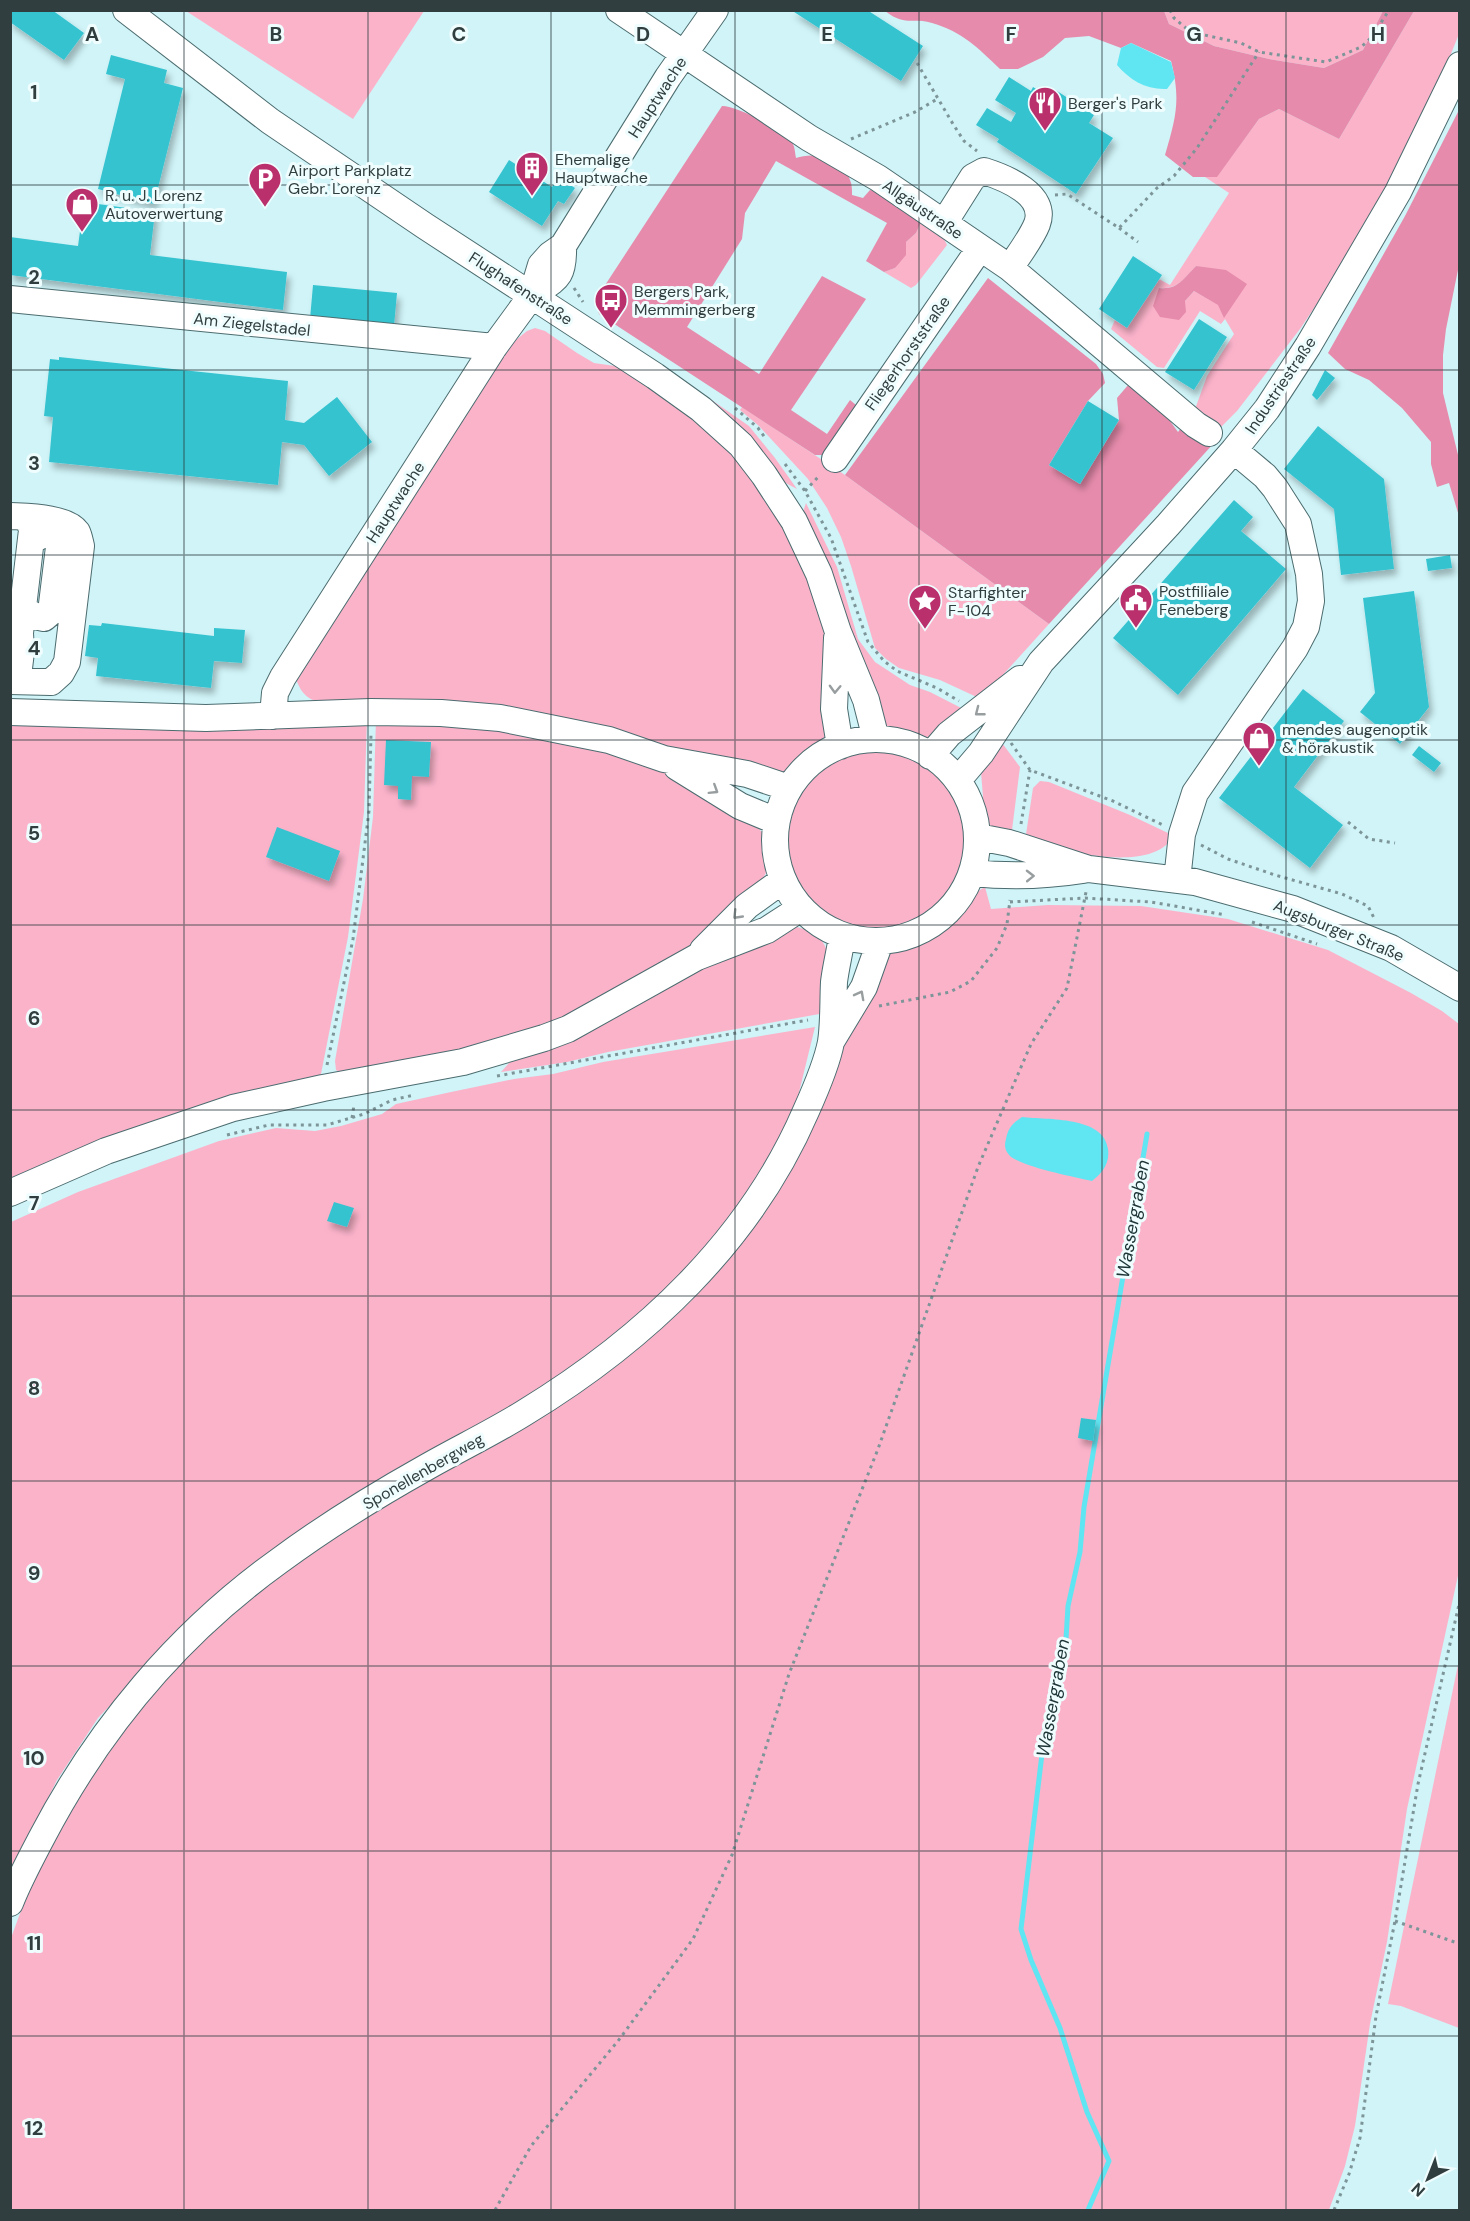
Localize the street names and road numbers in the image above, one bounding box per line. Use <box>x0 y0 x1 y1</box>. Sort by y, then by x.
street label: Hauptwache <box>623 53 692 142</box>
street label: Allgäustraße <box>878 175 967 244</box>
street label: Flughafenstraße <box>465 247 577 330</box>
street label: Fliegerhorststraße <box>860 292 955 415</box>
street label: Am Ziegelstadel <box>193 308 311 341</box>
street label: Industriestraße <box>1240 333 1321 438</box>
street label: Hauptwache <box>361 458 430 547</box>
street label: Augsburger Straße <box>1270 895 1407 966</box>
street label: Sponellenbergweg <box>359 1428 487 1515</box>

